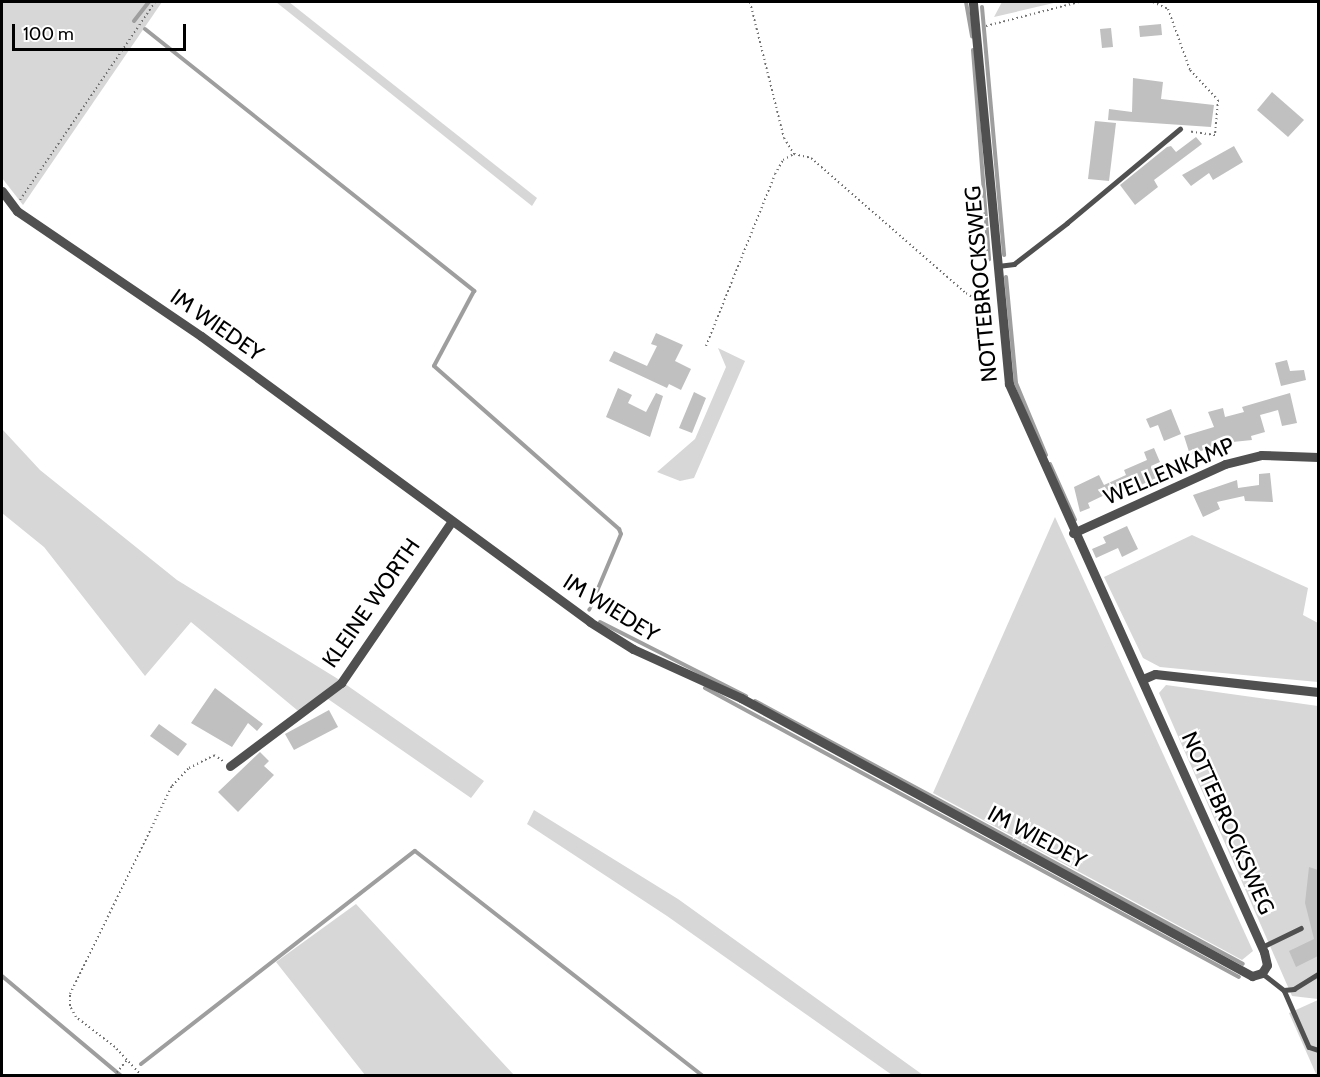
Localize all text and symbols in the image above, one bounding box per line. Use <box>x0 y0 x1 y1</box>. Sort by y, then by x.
scale bar <box>15 12 189 50</box>
text: 100 m <box>23 23 74 45</box>
street label: NOTTEBROCKSWEG <box>959 185 1003 383</box>
street label: IM WIEDEY <box>165 283 269 367</box>
street label: WELLENKAMP <box>1100 432 1238 510</box>
street label: KLEINE WORTH <box>317 533 425 673</box>
street label: IM WIEDEY <box>558 568 664 648</box>
street label: NOTTEBROCKSWEG <box>1176 728 1280 918</box>
street label: IM WIEDEY <box>983 800 1091 874</box>

